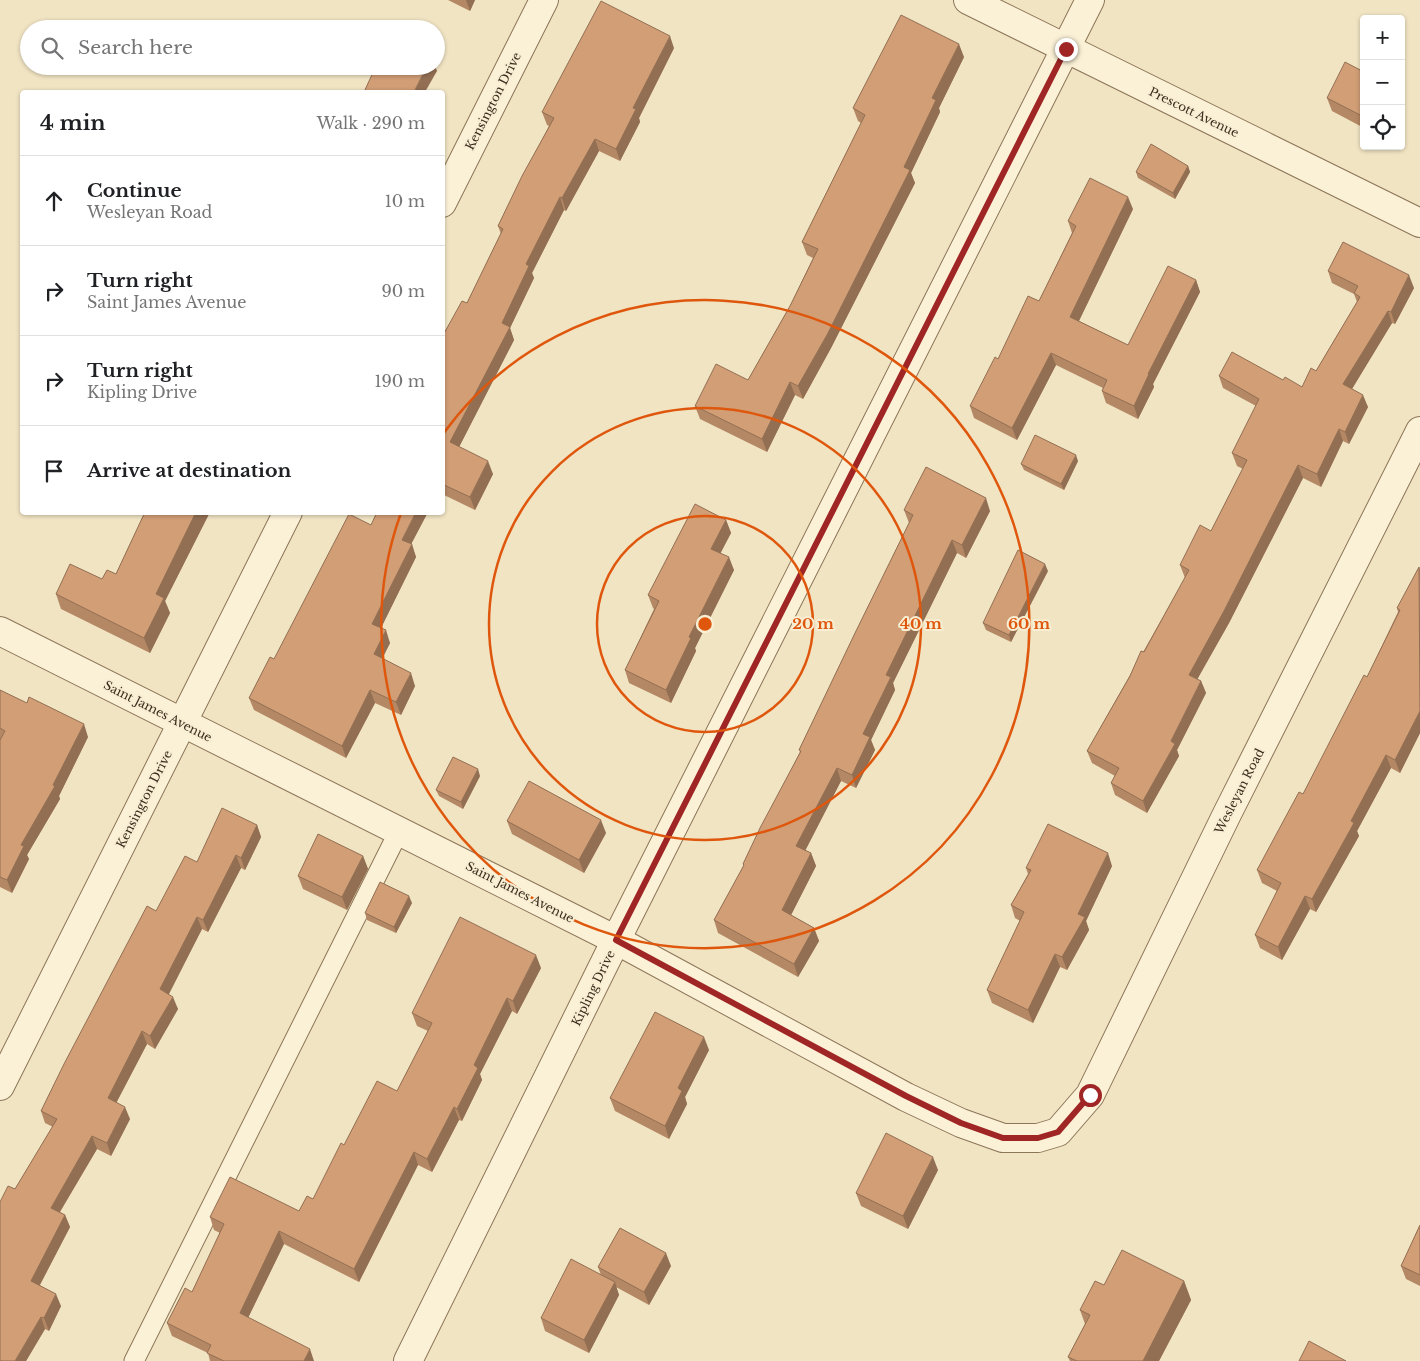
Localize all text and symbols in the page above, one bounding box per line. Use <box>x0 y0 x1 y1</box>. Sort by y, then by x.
map controls <box>1360 15 1405 150</box>
button: + <box>1360 15 1405 60</box>
search box <box>20 20 445 75</box>
icon: search <box>38 34 66 62</box>
text: Search here <box>78 36 193 59</box>
route end <box>1055 38 1078 61</box>
street label: Kensington Drive <box>462 50 524 152</box>
button: − <box>1360 60 1405 105</box>
street label: Prescott Avenue <box>1147 84 1242 140</box>
button: locate <box>1360 105 1405 150</box>
text: 4 min <box>40 110 106 136</box>
text: Walk · 290 m <box>317 113 425 133</box>
text: Continue <box>87 179 182 202</box>
icon: ahead <box>40 187 68 215</box>
text: 10 m <box>385 191 425 211</box>
text: Wesleyan Road <box>87 202 212 222</box>
text: Turn right <box>87 269 193 292</box>
icon: right <box>40 277 68 305</box>
text: 90 m <box>382 281 425 301</box>
text: Saint James Avenue <box>87 292 246 312</box>
text: Turn right <box>87 359 193 382</box>
icon: right <box>40 367 68 395</box>
text: 190 m <box>374 371 425 391</box>
text: Kipling Drive <box>87 382 197 402</box>
icon: arrive <box>40 457 68 485</box>
text: Arrive at destination <box>87 459 291 482</box>
text: 20 m <box>792 614 834 633</box>
text: 40 m <box>900 614 942 633</box>
text: 60 m <box>1008 614 1050 633</box>
centre of rings <box>696 615 714 633</box>
street label: Saint James Avenue <box>101 677 215 745</box>
street label: Wesleyan Road <box>1211 746 1267 837</box>
street label: Kensington Drive <box>113 748 175 850</box>
street label: Saint James Avenue <box>463 858 577 926</box>
street label: Kipling Drive <box>568 947 618 1028</box>
route start <box>1079 1084 1102 1107</box>

